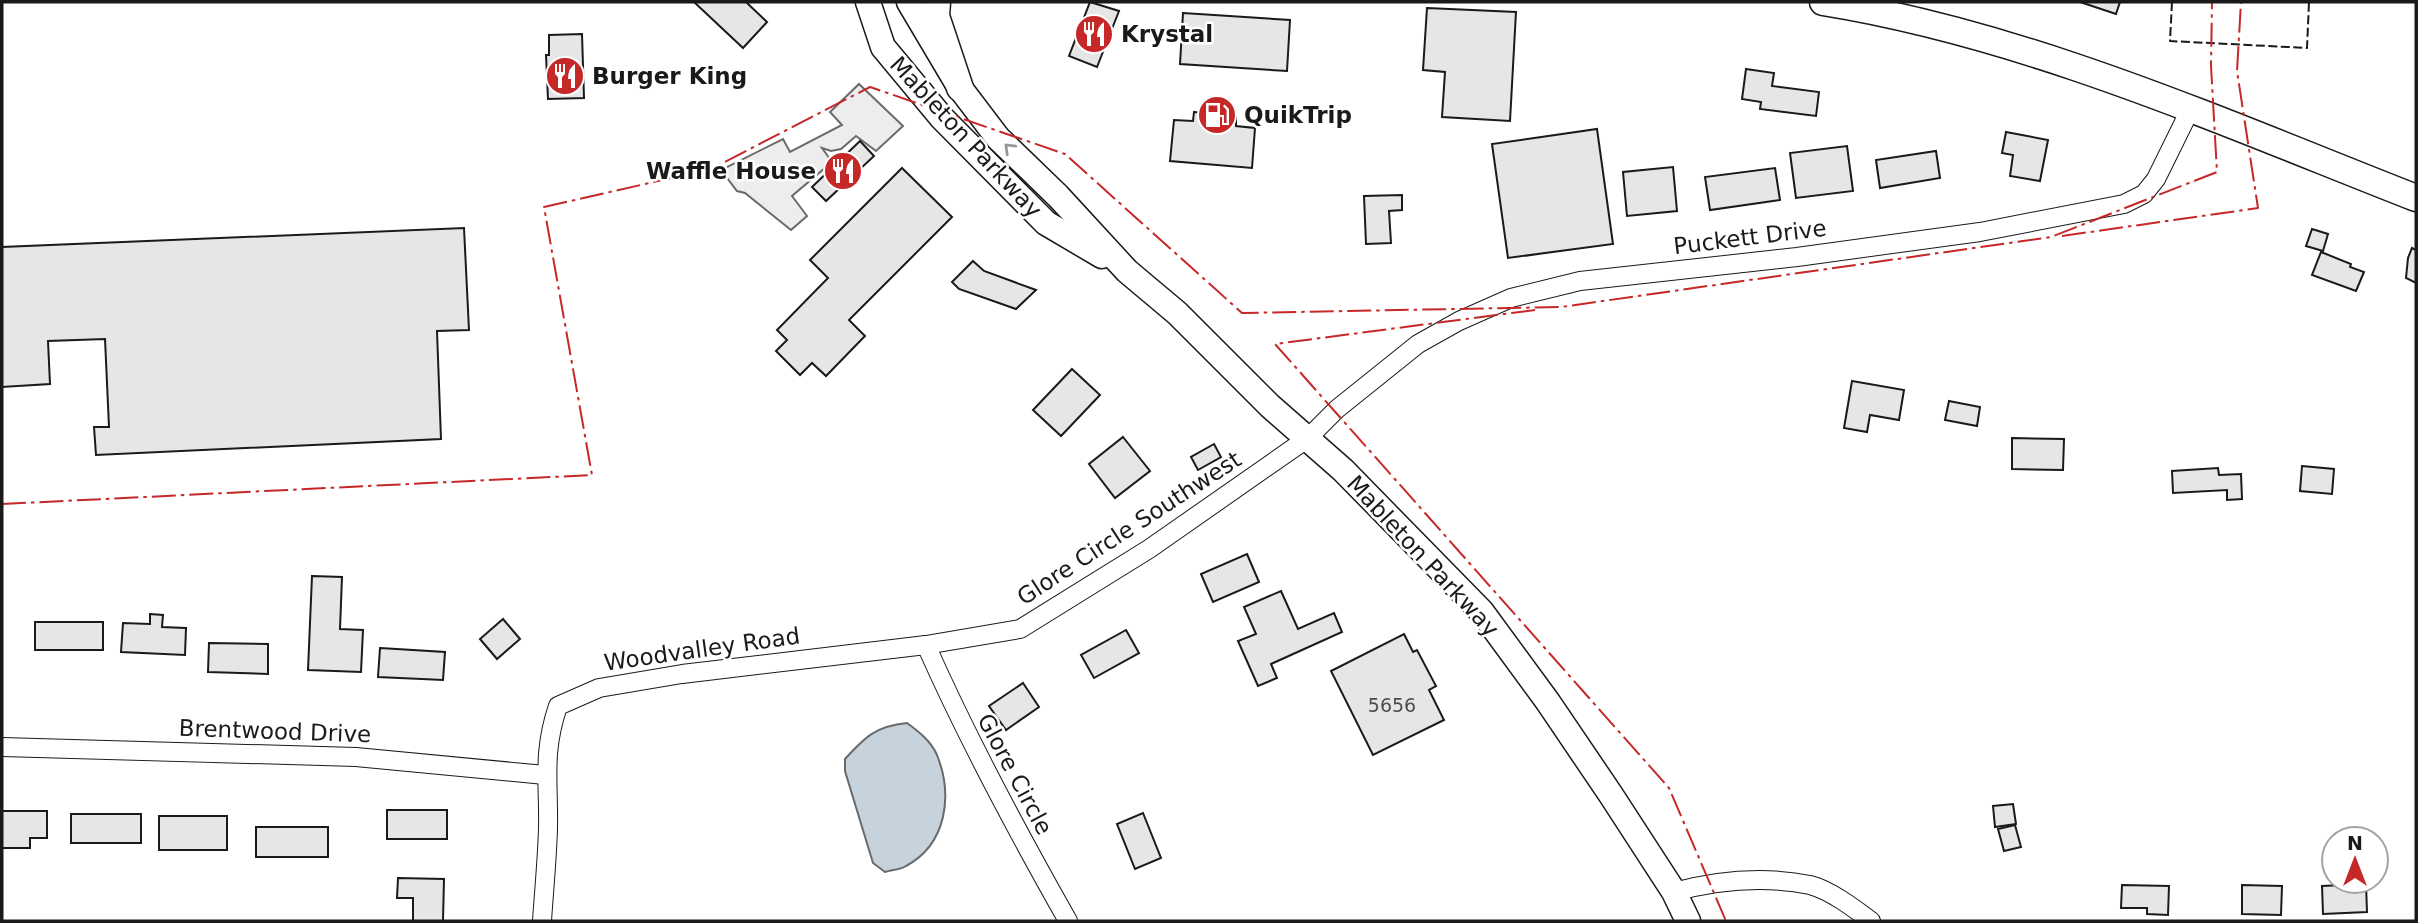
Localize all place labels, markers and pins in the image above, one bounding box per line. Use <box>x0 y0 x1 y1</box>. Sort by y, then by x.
restaurant icon: Krystal <box>1073 13 1115 55</box>
place label: Krystal <box>1121 21 1213 47</box>
restaurant icon: Burger King <box>544 55 586 97</box>
place label: Burger King <box>592 63 747 89</box>
fuel station icon: QuikTrip <box>1196 94 1238 136</box>
place label: QuikTrip <box>1244 102 1352 128</box>
restaurant icon: Waffle House <box>822 150 864 192</box>
place label: Waffle House <box>646 158 816 184</box>

